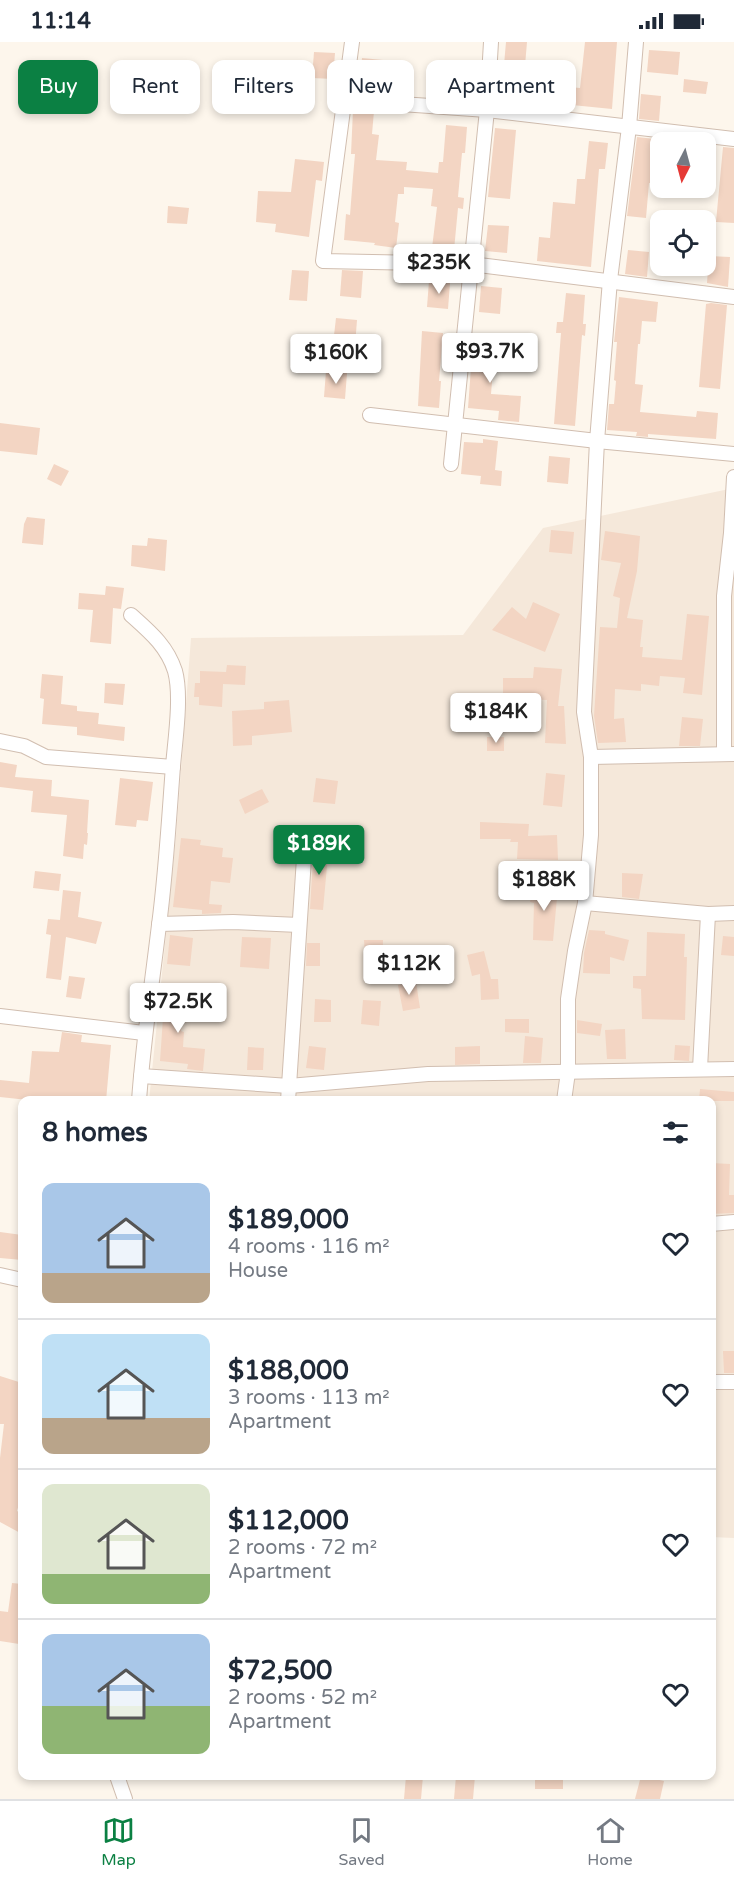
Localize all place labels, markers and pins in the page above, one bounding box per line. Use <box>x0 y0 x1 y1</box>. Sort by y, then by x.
pin: $235K <box>397 244 481 295</box>
pin: $93.7K <box>441 333 539 384</box>
pin: $160K <box>294 334 378 385</box>
pin: $184K <box>454 693 538 744</box>
pin: $189K <box>277 825 361 876</box>
pin: $188K <box>502 861 586 912</box>
pin: $112K <box>367 945 451 996</box>
pin: $72.5K <box>129 983 227 1034</box>

